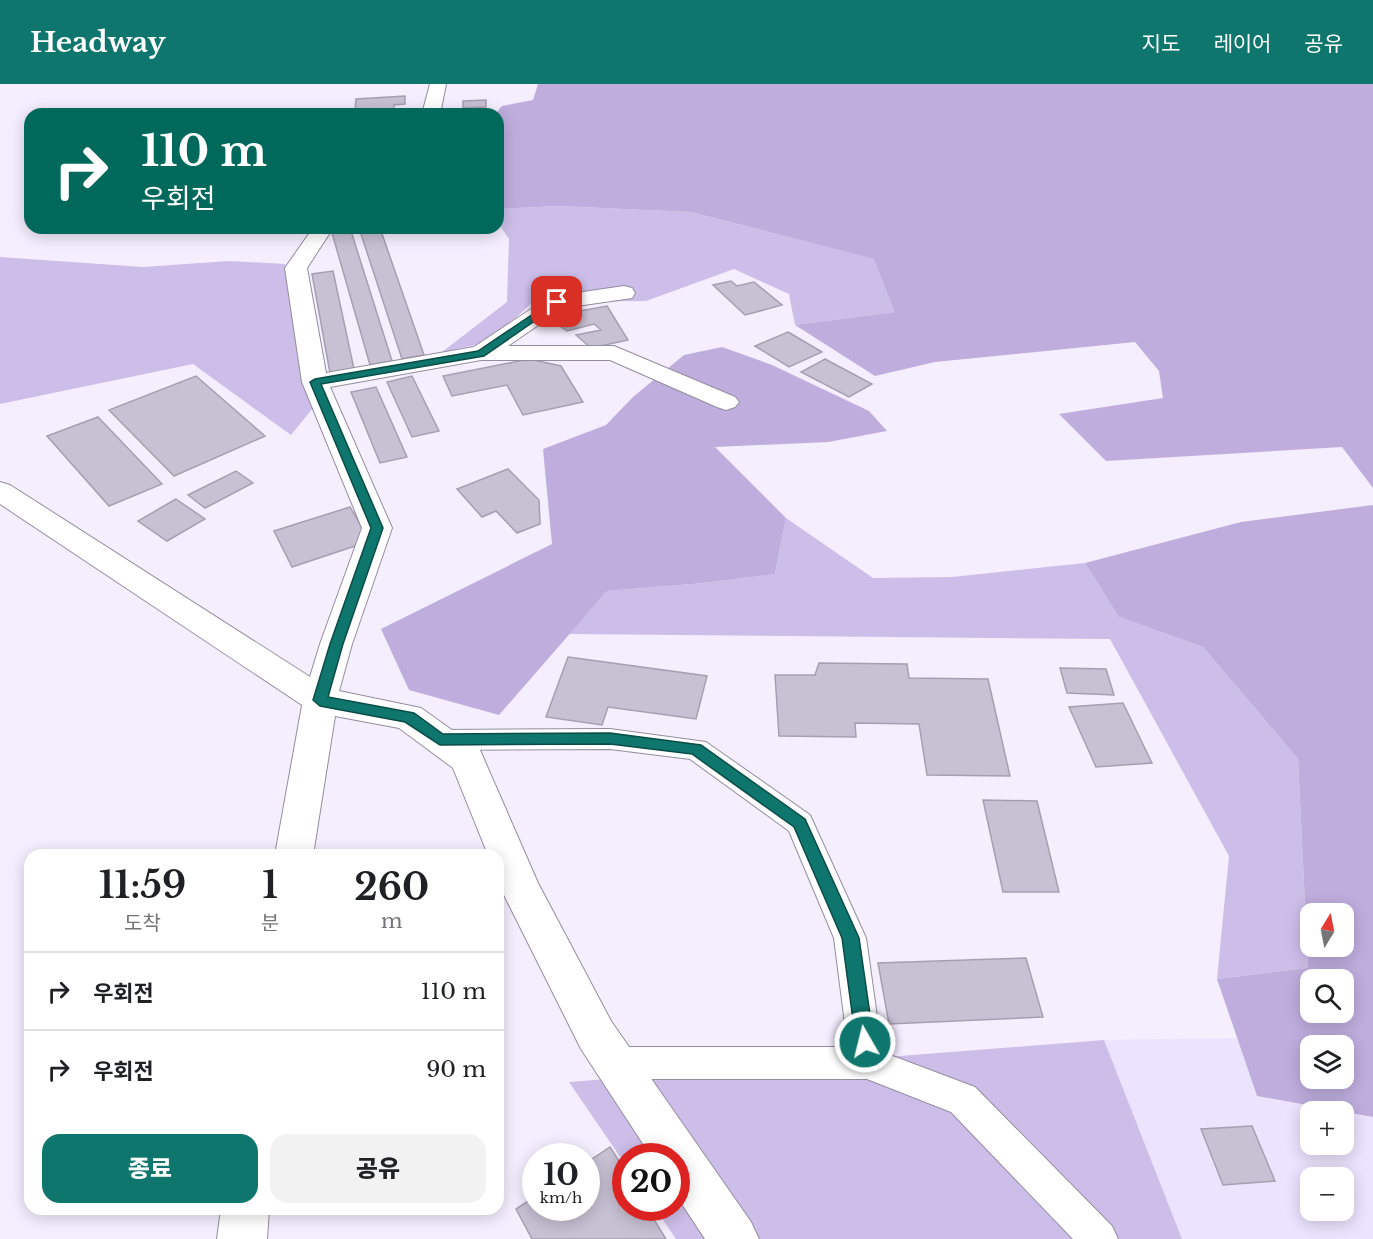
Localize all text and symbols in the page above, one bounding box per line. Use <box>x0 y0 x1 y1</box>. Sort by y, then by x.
text: Headway <box>30 25 166 60</box>
text: 지도 <box>1142 31 1180 57</box>
text: 레이어 <box>1213 31 1271 57</box>
text: 공유 <box>1304 31 1343 57</box>
text: 110 m <box>141 125 267 177</box>
icon: right <box>42 132 120 210</box>
text: 우회전 <box>141 182 216 215</box>
pin <box>531 276 582 327</box>
icon: arrive <box>540 285 573 318</box>
text: 11:59 <box>99 863 186 908</box>
text: 1 <box>262 863 278 908</box>
text: 260 <box>354 865 429 910</box>
north arrow <box>1300 903 1354 957</box>
map controls <box>1300 903 1354 1221</box>
text: m <box>381 909 402 933</box>
text: 도착 <box>124 911 161 935</box>
text: 분 <box>261 911 279 935</box>
button: search <box>1300 969 1354 1023</box>
icon: right <box>42 975 75 1008</box>
text: 110 m <box>421 978 486 1005</box>
text: 우회전 <box>93 980 154 1007</box>
position arrow <box>833 1010 897 1074</box>
button: layers <box>1300 1035 1354 1089</box>
icon: right <box>42 1053 75 1086</box>
text: 90 m <box>426 1056 486 1083</box>
text: 우회전 <box>93 1058 154 1085</box>
button: + <box>1300 1101 1354 1155</box>
button: 종료 <box>42 1134 258 1203</box>
button: 공유 <box>270 1134 486 1203</box>
speed limit sign: 20 <box>612 1143 690 1221</box>
text: 10 <box>543 1156 579 1193</box>
button: − <box>1300 1167 1354 1221</box>
text: km/h <box>540 1188 582 1207</box>

